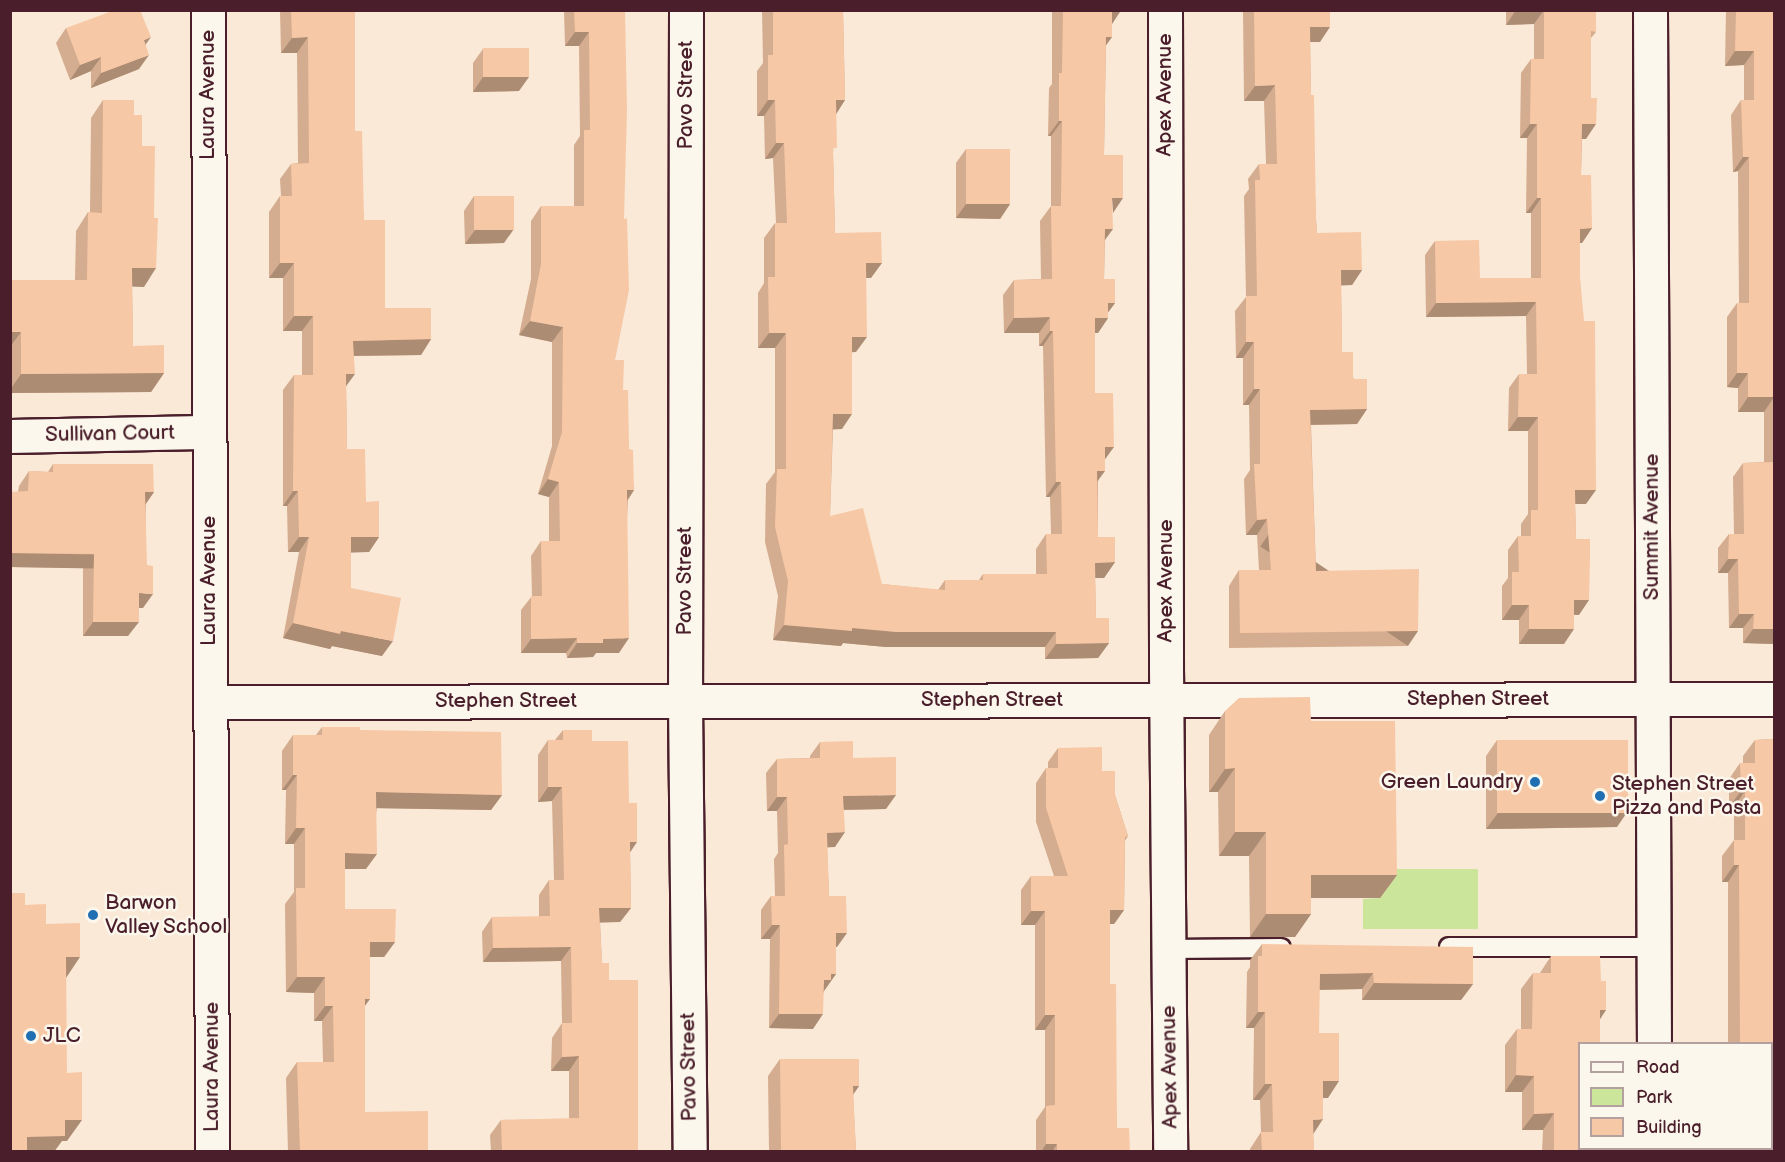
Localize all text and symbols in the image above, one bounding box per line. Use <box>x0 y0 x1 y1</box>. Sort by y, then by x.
street label: Laura Avenue <box>195 30 221 160</box>
street label: Apex Avenue <box>1152 33 1178 157</box>
street label: Pavo Street <box>673 40 699 150</box>
street label: Sullivan Court <box>45 420 175 448</box>
street label: Summit Avenue <box>1639 454 1665 600</box>
street label: Laura Avenue <box>196 516 222 646</box>
street label: Apex Avenue <box>1153 519 1179 643</box>
street label: Pavo Street <box>672 526 698 636</box>
street label: Stephen Street <box>1407 686 1549 712</box>
street label: Stephen Street <box>921 687 1063 713</box>
street label: Stephen Street <box>435 688 577 714</box>
place label: Green Laundry <box>1381 769 1523 795</box>
place label: Stephen Street Pizza and Pasta <box>1612 771 1761 821</box>
marker: Green Laundry <box>1528 775 1542 789</box>
marker: Stephen Street Pizza and Pasta <box>1593 789 1607 803</box>
place label: Barwon Valley School <box>105 890 229 940</box>
marker: Barwon Valley School <box>86 908 100 922</box>
street label: Laura Avenue <box>199 1002 225 1132</box>
street label: Apex Avenue <box>1156 1005 1184 1129</box>
street label: Pavo Street <box>675 1012 703 1122</box>
place label: JLC <box>43 1023 81 1049</box>
marker: JLC <box>24 1029 38 1043</box>
legend <box>1578 1042 1773 1150</box>
text: Road <box>1636 1057 1680 1078</box>
text: Park <box>1636 1087 1672 1108</box>
text: Building <box>1636 1117 1702 1138</box>

